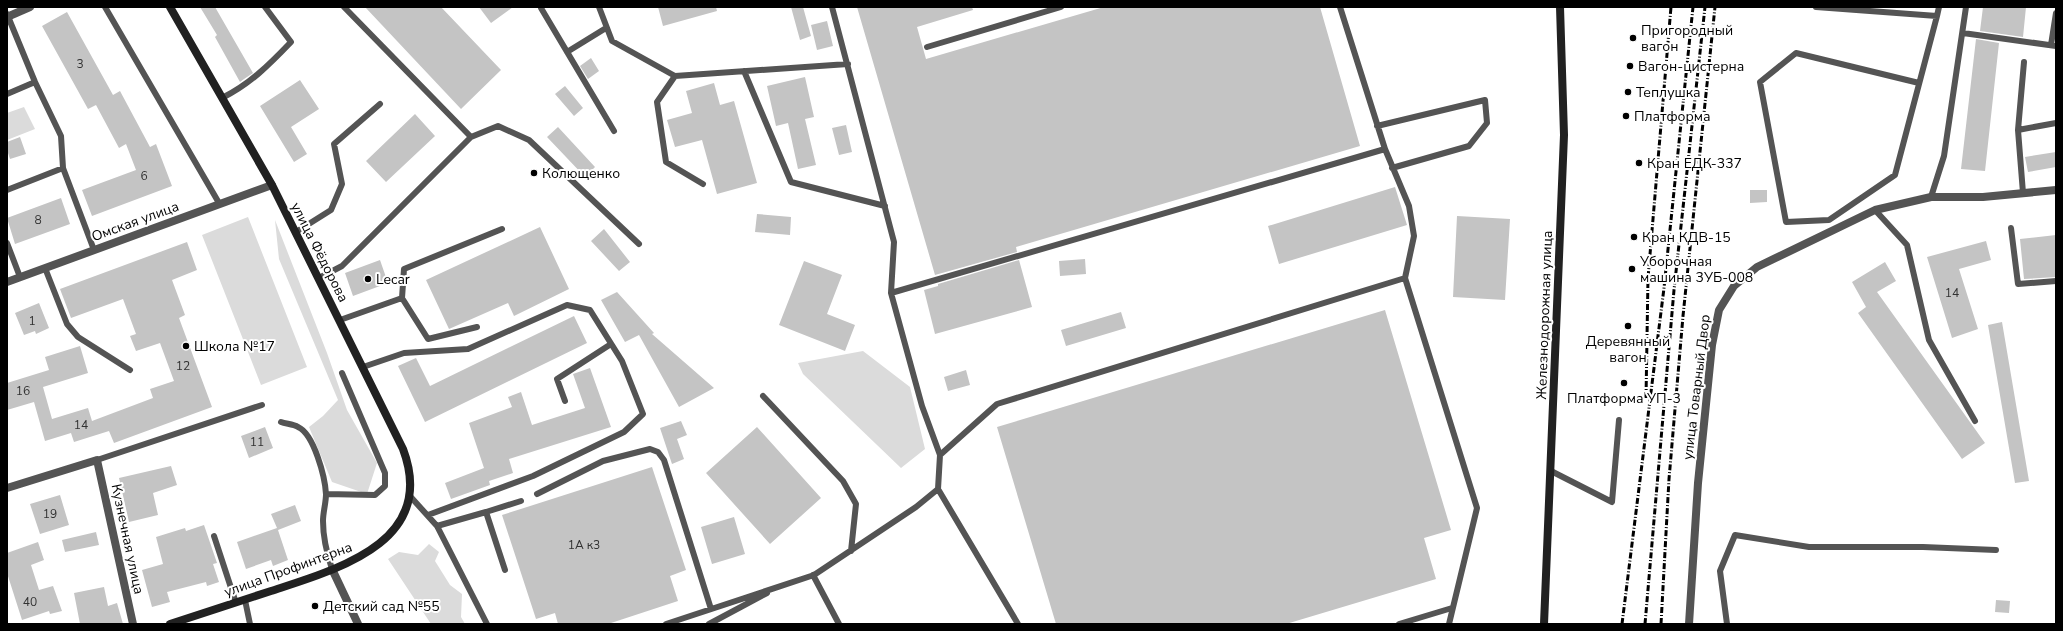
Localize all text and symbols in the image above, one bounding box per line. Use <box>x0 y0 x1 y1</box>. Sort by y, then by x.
place label: Пригородный вагон <box>1641 21 1733 56</box>
marker: Пригородный вагон <box>1628 33 1638 43</box>
house number: 3 <box>76 56 84 72</box>
place label: Вагон-цистерна <box>1638 57 1744 76</box>
marker: Вагон-цистерна <box>1625 61 1635 71</box>
place label: Теплушка <box>1636 83 1701 102</box>
marker: Теплушка <box>1623 87 1633 97</box>
place label: Платформа <box>1634 107 1711 126</box>
marker: Платформа <box>1621 111 1631 121</box>
place label: Кран ЕДК-337 <box>1647 154 1742 173</box>
marker: Кран ЕДК-337 <box>1634 158 1644 168</box>
place label: Колющенко <box>542 164 620 183</box>
house number: 6 <box>140 168 148 184</box>
marker: Колющенко <box>529 168 539 178</box>
street label: Омская улица <box>89 197 181 246</box>
street label: улица Фёдорова <box>286 199 353 305</box>
house number: 8 <box>34 212 42 228</box>
place label: Кран КДВ-15 <box>1642 228 1731 247</box>
street label: Железнодорожная улица <box>1532 230 1557 400</box>
marker: Кран КДВ-15 <box>1629 232 1639 242</box>
place label: Уборочная машина 3УБ-008 <box>1639 252 1753 287</box>
marker: Уборочная машина 3УБ-008 <box>1627 264 1637 274</box>
place label: Lecar <box>376 270 410 289</box>
marker: Lecar <box>363 274 373 284</box>
house number: 14 <box>1945 285 1959 301</box>
house number: 1 <box>28 313 36 329</box>
street label: улица Товарный Двор <box>1678 313 1715 461</box>
marker: Деревянный вагон <box>1623 321 1633 331</box>
place label: Деревянный вагон <box>1586 332 1670 367</box>
place label: Школа №17 <box>194 337 275 356</box>
marker: Школа №17 <box>181 341 191 351</box>
house number: 12 <box>176 358 190 374</box>
marker: Платформа УП-3 <box>1619 378 1629 388</box>
house number: 16 <box>16 383 30 399</box>
place label: Платформа УП-3 <box>1567 389 1681 408</box>
house number: 14 <box>74 417 88 433</box>
house number: 11 <box>250 434 264 450</box>
street label: Кузнечная улица <box>107 482 148 596</box>
house number: 19 <box>43 506 57 522</box>
street label: улица Профинтерна <box>222 537 355 601</box>
house number: 1А к3 <box>568 537 600 553</box>
house number: 40 <box>23 594 37 610</box>
place label: Детский сад №55 <box>323 597 440 616</box>
marker: Детский сад №55 <box>310 601 320 611</box>

